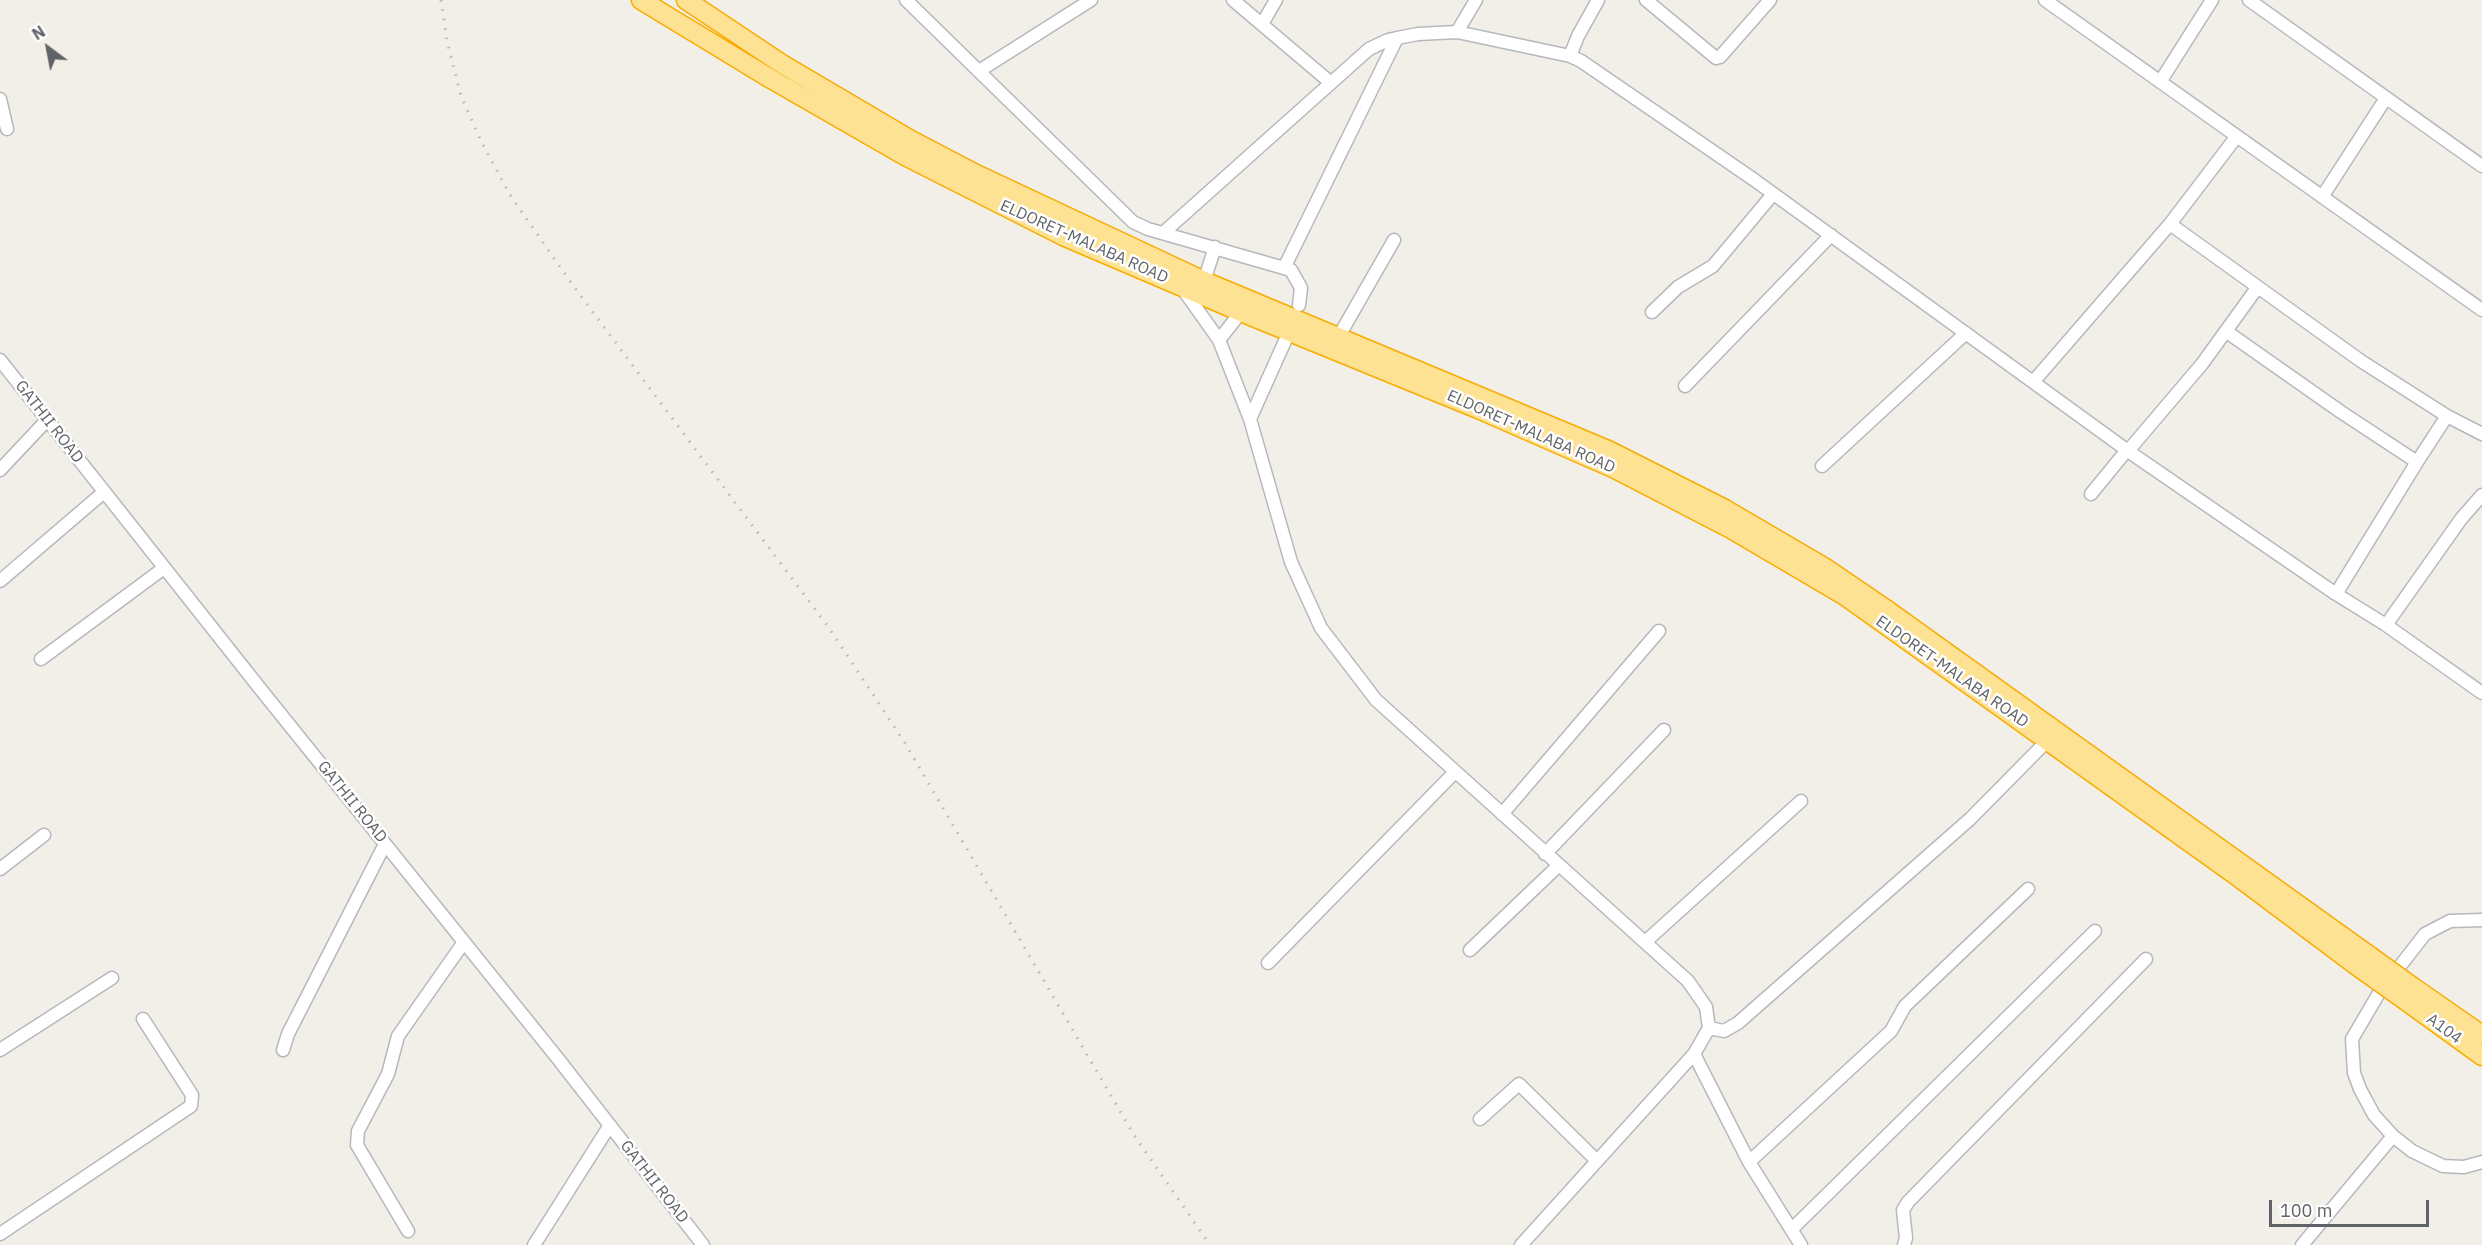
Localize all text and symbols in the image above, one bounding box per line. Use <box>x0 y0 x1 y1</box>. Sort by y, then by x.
north arrow <box>18 18 78 78</box>
text: N <box>28 21 49 44</box>
street label: ELDORET-MALABA ROAD <box>997 196 1171 288</box>
street label: GATHII ROAD <box>11 377 87 467</box>
street label: ELDORET-MALABA ROAD <box>1444 386 1618 478</box>
street label: ELDORET-MALABA ROAD <box>1872 612 2032 732</box>
street label: GATHII ROAD <box>313 757 391 847</box>
street label: A104 <box>2423 1010 2465 1048</box>
street label: GATHII ROAD <box>616 1137 692 1227</box>
scale bar <box>2272 1188 2432 1226</box>
text: 100 m <box>2280 1199 2332 1222</box>

